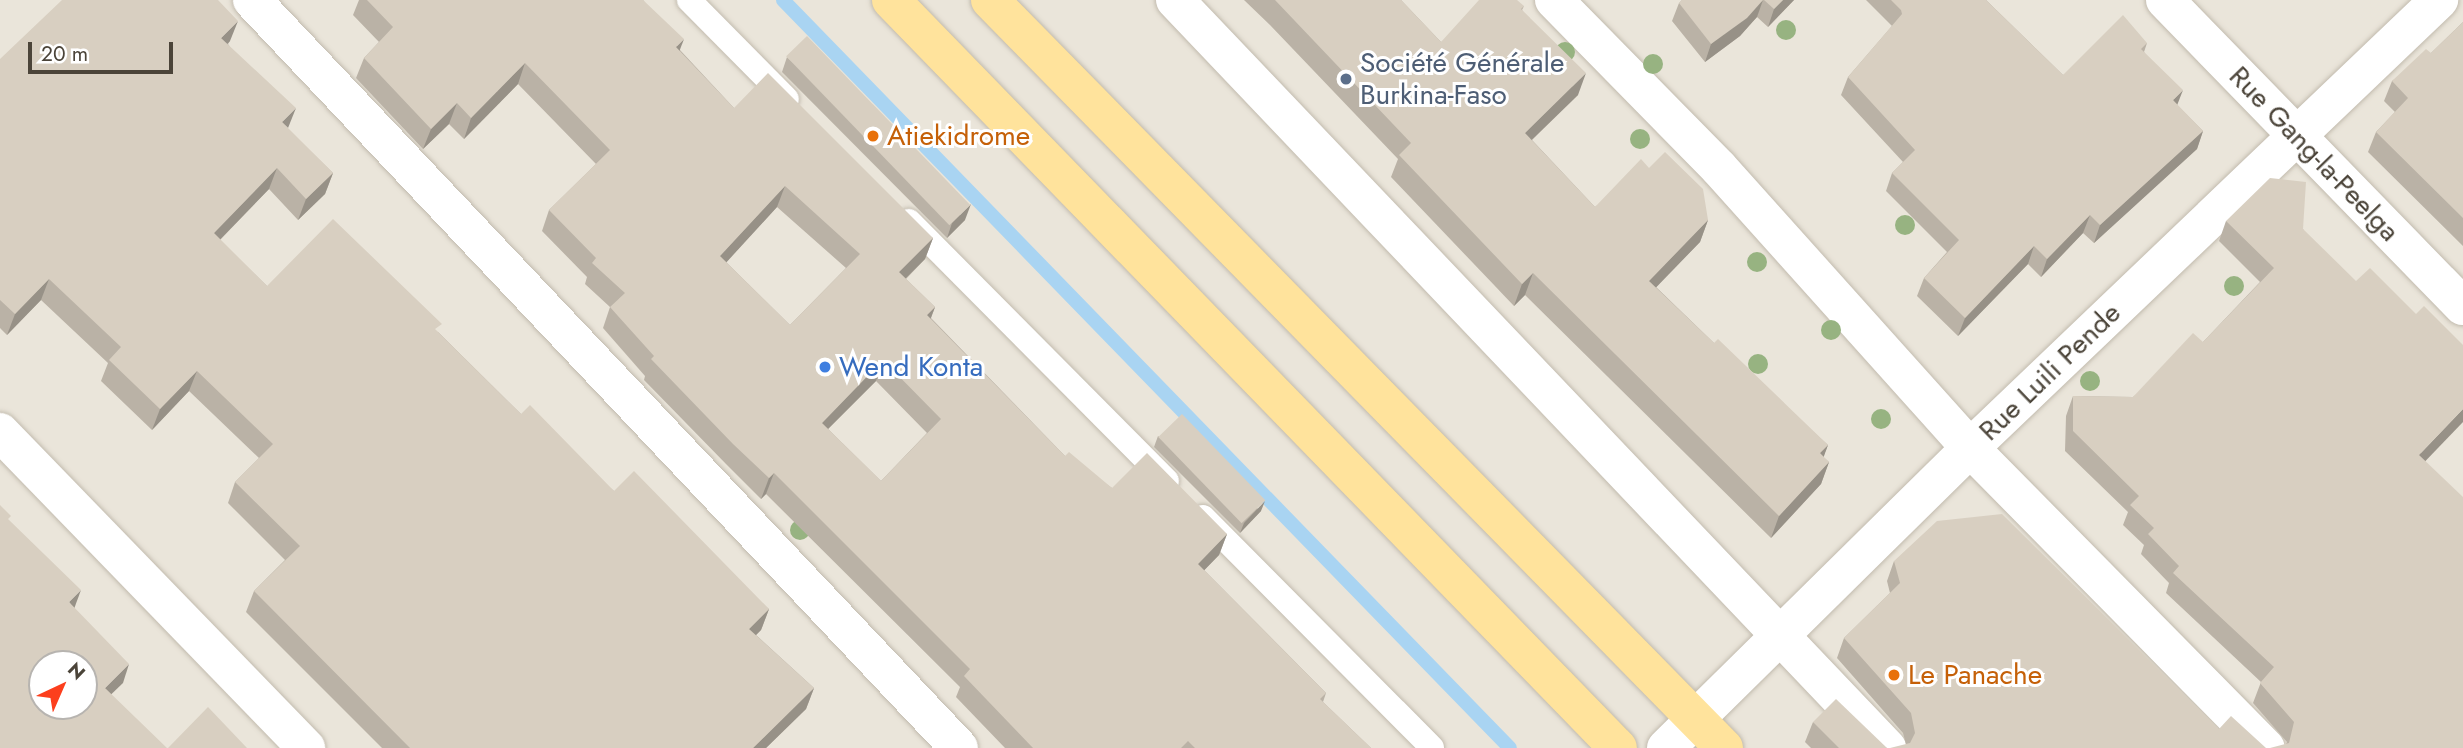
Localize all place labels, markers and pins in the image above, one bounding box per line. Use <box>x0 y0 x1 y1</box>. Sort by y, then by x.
place label: Société Générale Burkina-Faso <box>1360 46 1564 112</box>
marker: Société Générale Burkina-Faso <box>1338 71 1354 87</box>
place label: Atiekidrome <box>887 119 1030 153</box>
marker: Atiekidrome <box>865 128 881 144</box>
place label: Wend Konta <box>839 350 983 384</box>
marker: Wend Konta <box>817 359 833 375</box>
place label: Le Panache <box>1908 658 2042 692</box>
marker: Le Panache <box>1886 667 1902 683</box>

